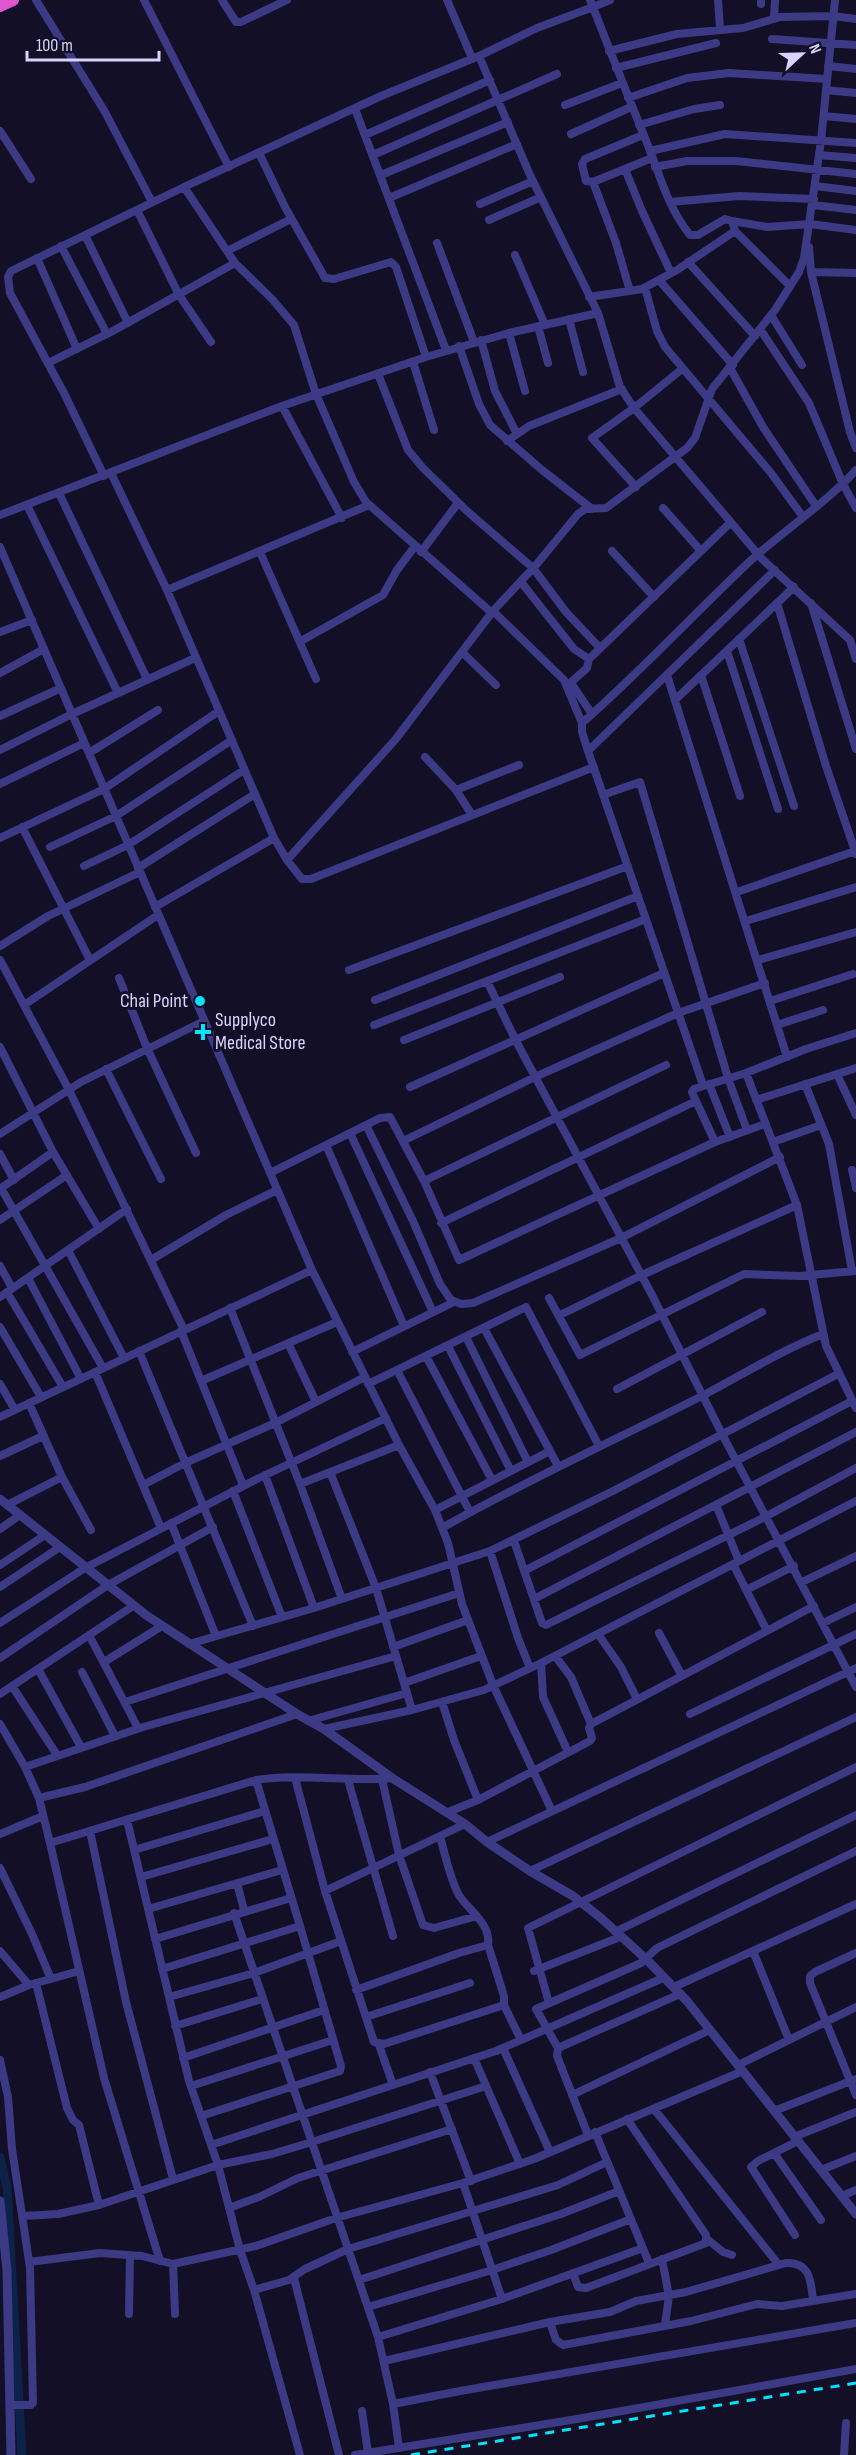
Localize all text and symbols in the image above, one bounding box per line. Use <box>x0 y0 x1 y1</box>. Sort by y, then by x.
scale bar <box>27 24 159 62</box>
north arrow <box>772 24 832 84</box>
text: 100 m <box>36 35 73 56</box>
text: N <box>804 41 825 56</box>
place label: Chai Point <box>120 989 188 1013</box>
marker: Chai Point <box>193 994 207 1008</box>
place label: Supplyco Medical Store <box>215 1008 306 1055</box>
marker: Supplyco Medical Store <box>196 1025 210 1039</box>

